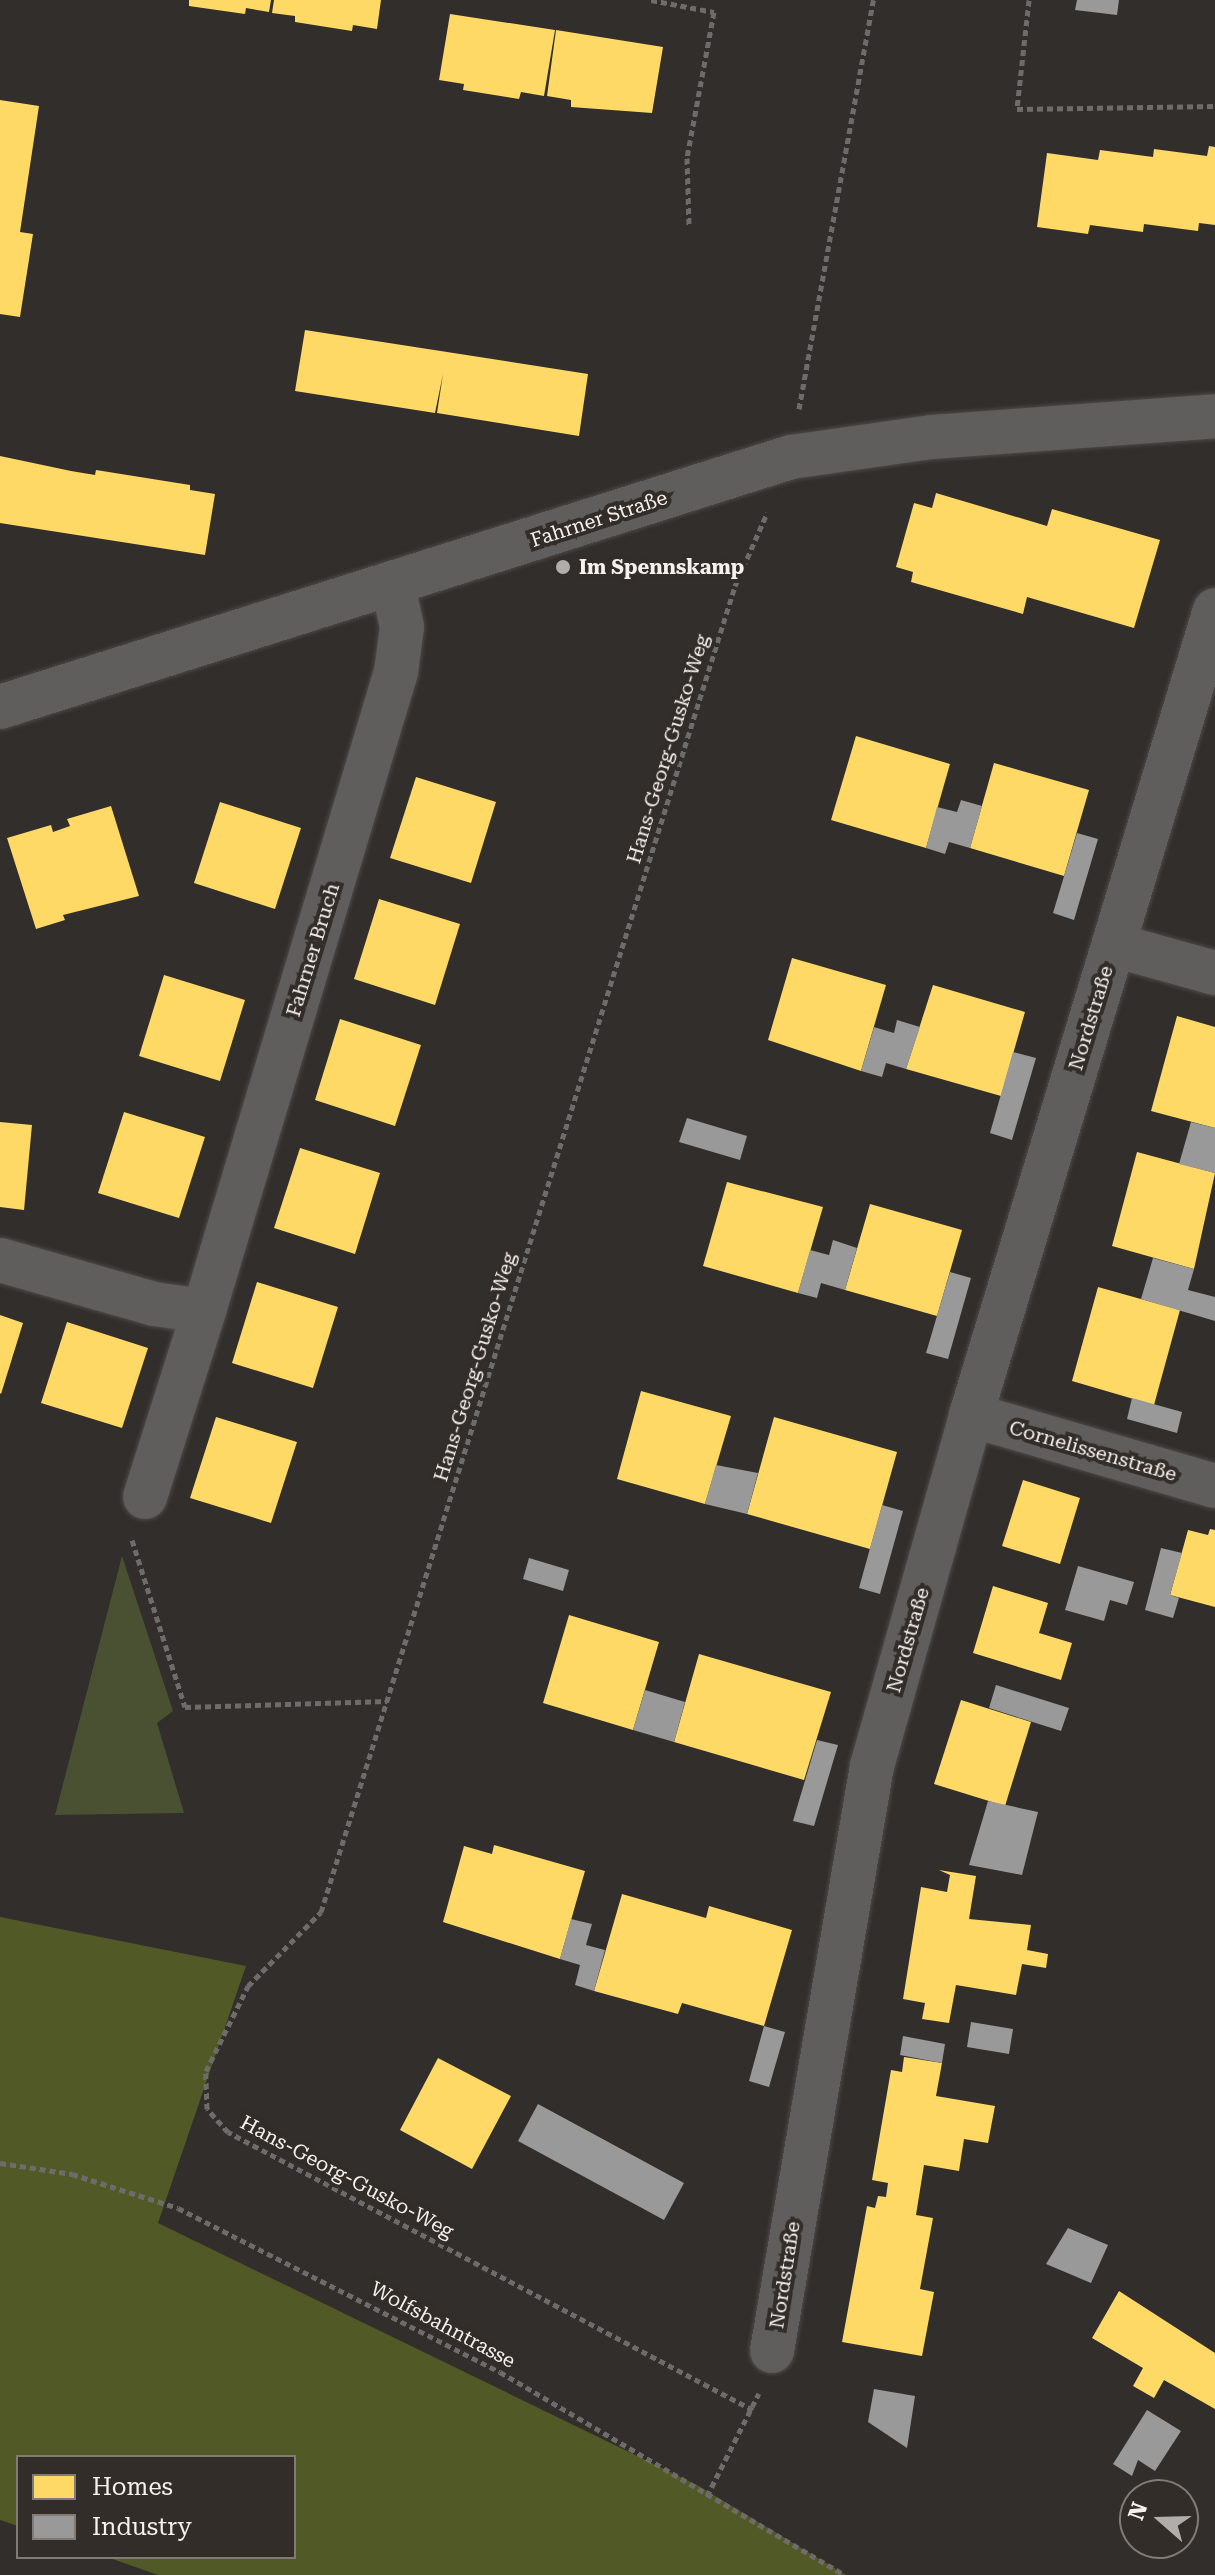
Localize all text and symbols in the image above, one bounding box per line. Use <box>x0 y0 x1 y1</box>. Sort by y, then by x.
street label: Fahrner Straße <box>528 486 670 552</box>
place label: Im Spennskamp <box>579 555 744 579</box>
marker: Im Spennskamp <box>554 558 572 576</box>
street label: Hans-Georg-Gusko-Weg <box>622 632 714 866</box>
street label: Fahrner Bruch <box>281 880 345 1020</box>
street label: Nordstraße <box>1064 963 1118 1073</box>
street label: Hans-Georg-Gusko-Weg <box>429 1250 521 1484</box>
street label: Cornelissenstraße <box>1006 1416 1180 1486</box>
street label: Nordstraße <box>882 1585 934 1695</box>
street label: Hans-Georg-Gusko-Weg <box>236 2110 458 2244</box>
street label: Nordstraße <box>765 2220 805 2330</box>
street label: Wolfsbahntrasse <box>367 2277 519 2373</box>
legend <box>16 2455 296 2559</box>
text: Homes <box>92 2473 173 2501</box>
north arrow <box>1119 2479 1199 2559</box>
text: N <box>1123 2499 1152 2524</box>
text: Industry <box>92 2513 192 2541</box>

